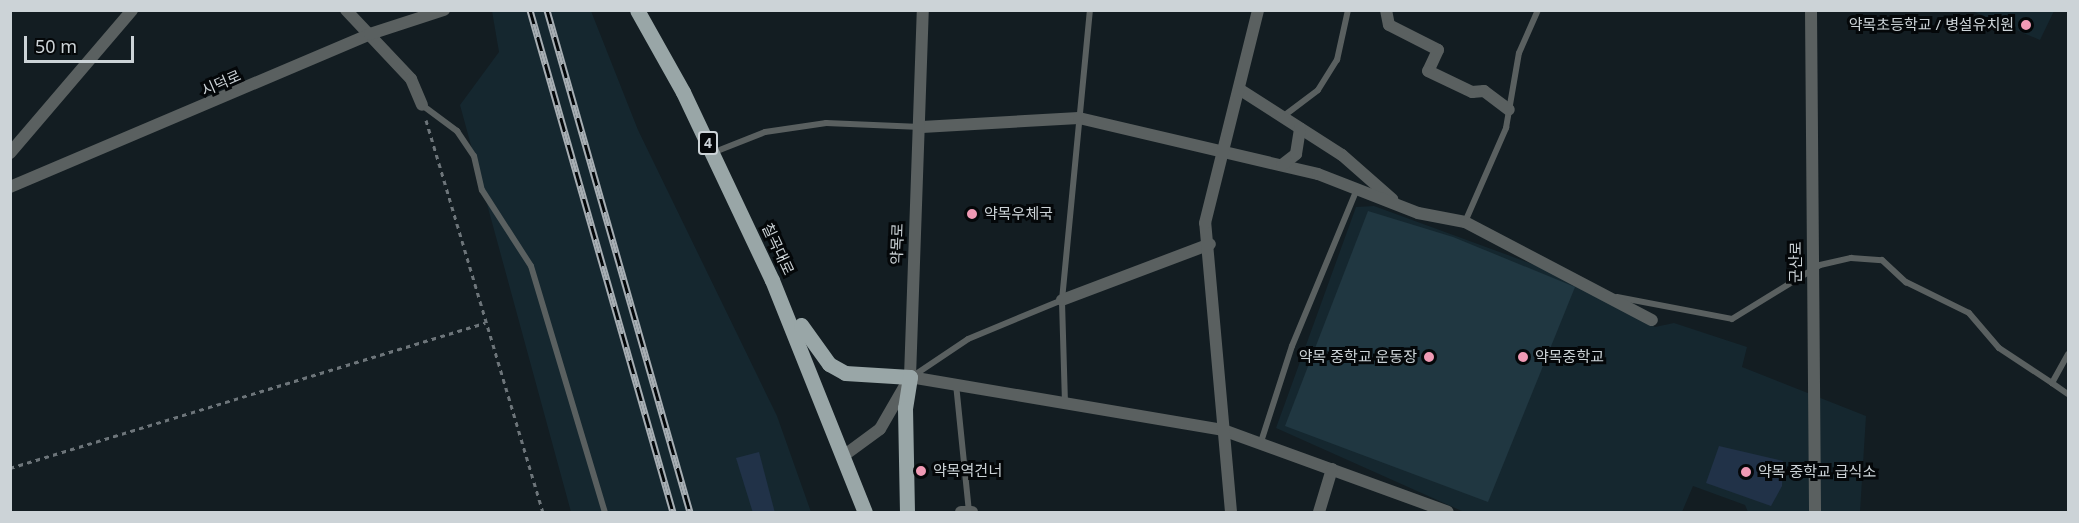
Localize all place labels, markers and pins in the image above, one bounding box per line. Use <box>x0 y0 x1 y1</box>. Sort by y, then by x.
place label: 약목초등학교 / 병설유치원 <box>1849 16 2014 34</box>
marker: 약목초등학교 / 병설유치원 <box>2019 18 2033 32</box>
place label: 약목우체국 <box>984 205 1053 223</box>
marker: 약목우체국 <box>965 207 979 221</box>
place label: 약목 중학교 운동장 <box>1299 348 1417 366</box>
place label: 약목중학교 <box>1535 348 1604 366</box>
marker: 약목 중학교 운동장 <box>1422 350 1436 364</box>
marker: 약목중학교 <box>1516 350 1530 364</box>
place label: 약목역건너 <box>933 462 1002 480</box>
place label: 약목 중학교 급식소 <box>1758 463 1876 481</box>
marker: 약목역건너 <box>914 464 928 478</box>
marker: 약목 중학교 급식소 <box>1739 465 1753 479</box>

